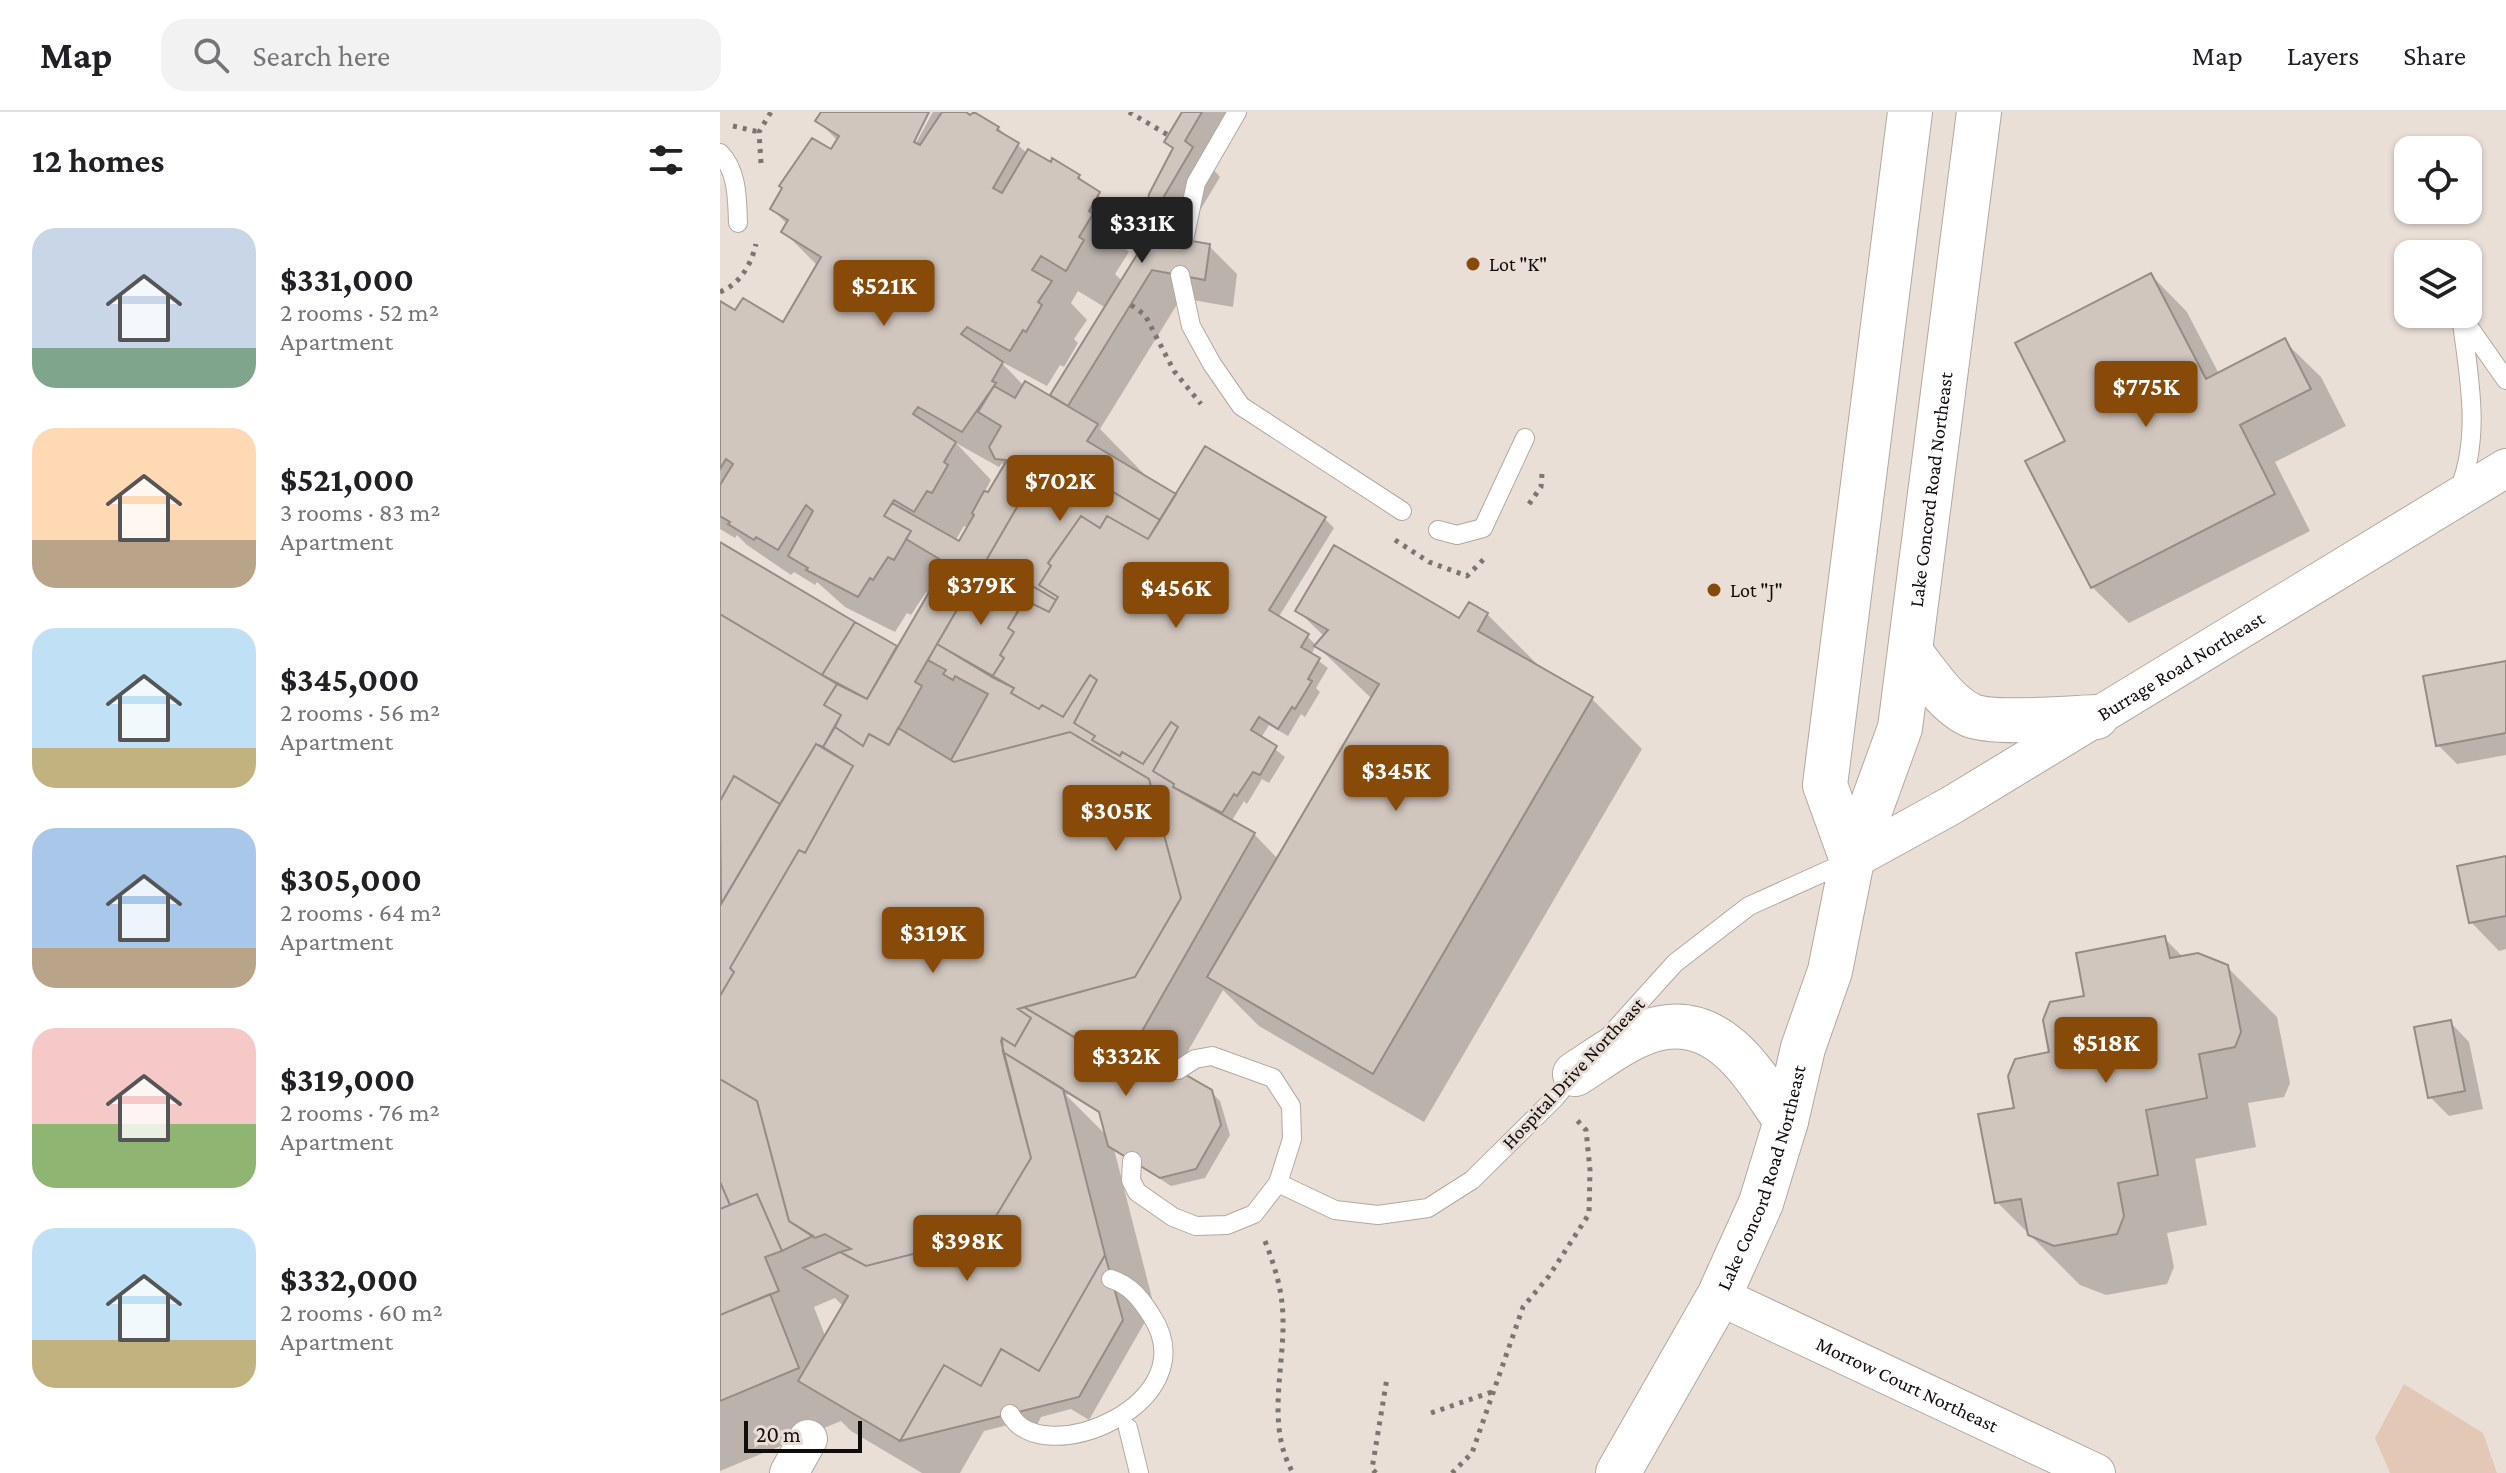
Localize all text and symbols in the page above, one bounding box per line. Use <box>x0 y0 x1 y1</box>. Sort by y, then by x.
search box <box>161 19 721 91</box>
icon: search <box>189 33 233 77</box>
text: Map <box>40 34 113 76</box>
text: Search here <box>253 39 390 72</box>
text: Map <box>2192 40 2243 71</box>
text: Layers <box>2287 40 2359 71</box>
text: Share <box>2403 40 2466 71</box>
map controls <box>2394 136 2482 328</box>
button: locate <box>2394 136 2482 224</box>
icon: filters <box>644 138 688 182</box>
text: 12 homes <box>32 142 164 179</box>
pin: $331K <box>1086 197 1198 265</box>
text: $331K <box>1110 208 1174 237</box>
button: layers <box>2394 240 2482 328</box>
place label: Lot "K" <box>1489 253 1547 275</box>
marker: Lot "K" <box>1464 255 1482 273</box>
icon: home <box>96 260 192 356</box>
pin: $521K <box>828 260 940 328</box>
text: $331,000 <box>280 261 414 298</box>
text: $521K <box>852 271 916 300</box>
text: 2 rooms · 52 m² <box>280 298 439 327</box>
text: Apartment <box>280 327 393 356</box>
pin: $775K <box>2090 361 2202 429</box>
street label: Lake Concord Road Northeast <box>1905 370 1957 609</box>
text: $775K <box>2113 372 2179 401</box>
pin: $702K <box>1004 455 1116 523</box>
icon: home <box>96 460 192 556</box>
text: $521,000 <box>280 461 414 498</box>
text: $702K <box>1025 466 1095 495</box>
text: 3 rooms · 83 m² <box>280 498 441 527</box>
text: Apartment <box>280 527 393 556</box>
pin: $379K <box>925 559 1037 627</box>
pin: $456K <box>1120 562 1232 630</box>
text: $379K <box>947 570 1015 599</box>
text: $456K <box>1141 573 1211 602</box>
place label: Lot "J" <box>1730 579 1783 602</box>
marker: Lot "J" <box>1705 581 1723 599</box>
street label: Burrage Road Northeast <box>2094 607 2269 725</box>
icon: home <box>96 660 192 756</box>
text: $345,000 <box>280 661 419 698</box>
text: 2 rooms · 56 m² <box>280 698 440 727</box>
text: Apartment <box>280 727 393 756</box>
pin: $345K <box>1340 745 1452 813</box>
text: $345K <box>1362 756 1430 785</box>
pin: $305K <box>1060 785 1172 853</box>
text: $305K <box>1081 796 1151 825</box>
icon: home <box>96 860 192 956</box>
text: $305,000 <box>280 861 422 898</box>
text: 2 rooms · 64 m² <box>280 898 441 927</box>
pin: $319K <box>877 907 989 975</box>
text: $319K <box>900 918 966 947</box>
text: Apartment <box>280 927 393 956</box>
street label: Hospital Drive Northeast <box>1497 993 1650 1154</box>
pin: $518K <box>2050 1017 2162 1085</box>
text: $518K <box>2072 1028 2140 1057</box>
pin: $332K <box>1070 1030 1182 1098</box>
text: $332K <box>1092 1041 1160 1070</box>
icon: home <box>96 1060 192 1156</box>
text: $319,000 <box>280 1061 415 1098</box>
street label: Lake Concord Road Northeast <box>1712 1063 1810 1293</box>
text: 2 rooms · 76 m² <box>280 1098 440 1127</box>
text: Apartment <box>280 1127 393 1156</box>
pin: $398K <box>911 1215 1023 1283</box>
text: $398K <box>931 1226 1003 1255</box>
icon: home <box>96 1260 192 1356</box>
text: $332,000 <box>280 1261 418 1298</box>
text: 2 rooms · 60 m² <box>280 1298 443 1327</box>
text: Apartment <box>280 1327 393 1356</box>
street label: Morrow Court Northeast <box>1813 1332 2002 1437</box>
scale bar <box>744 1417 862 1453</box>
text: 20 m <box>756 1422 801 1447</box>

